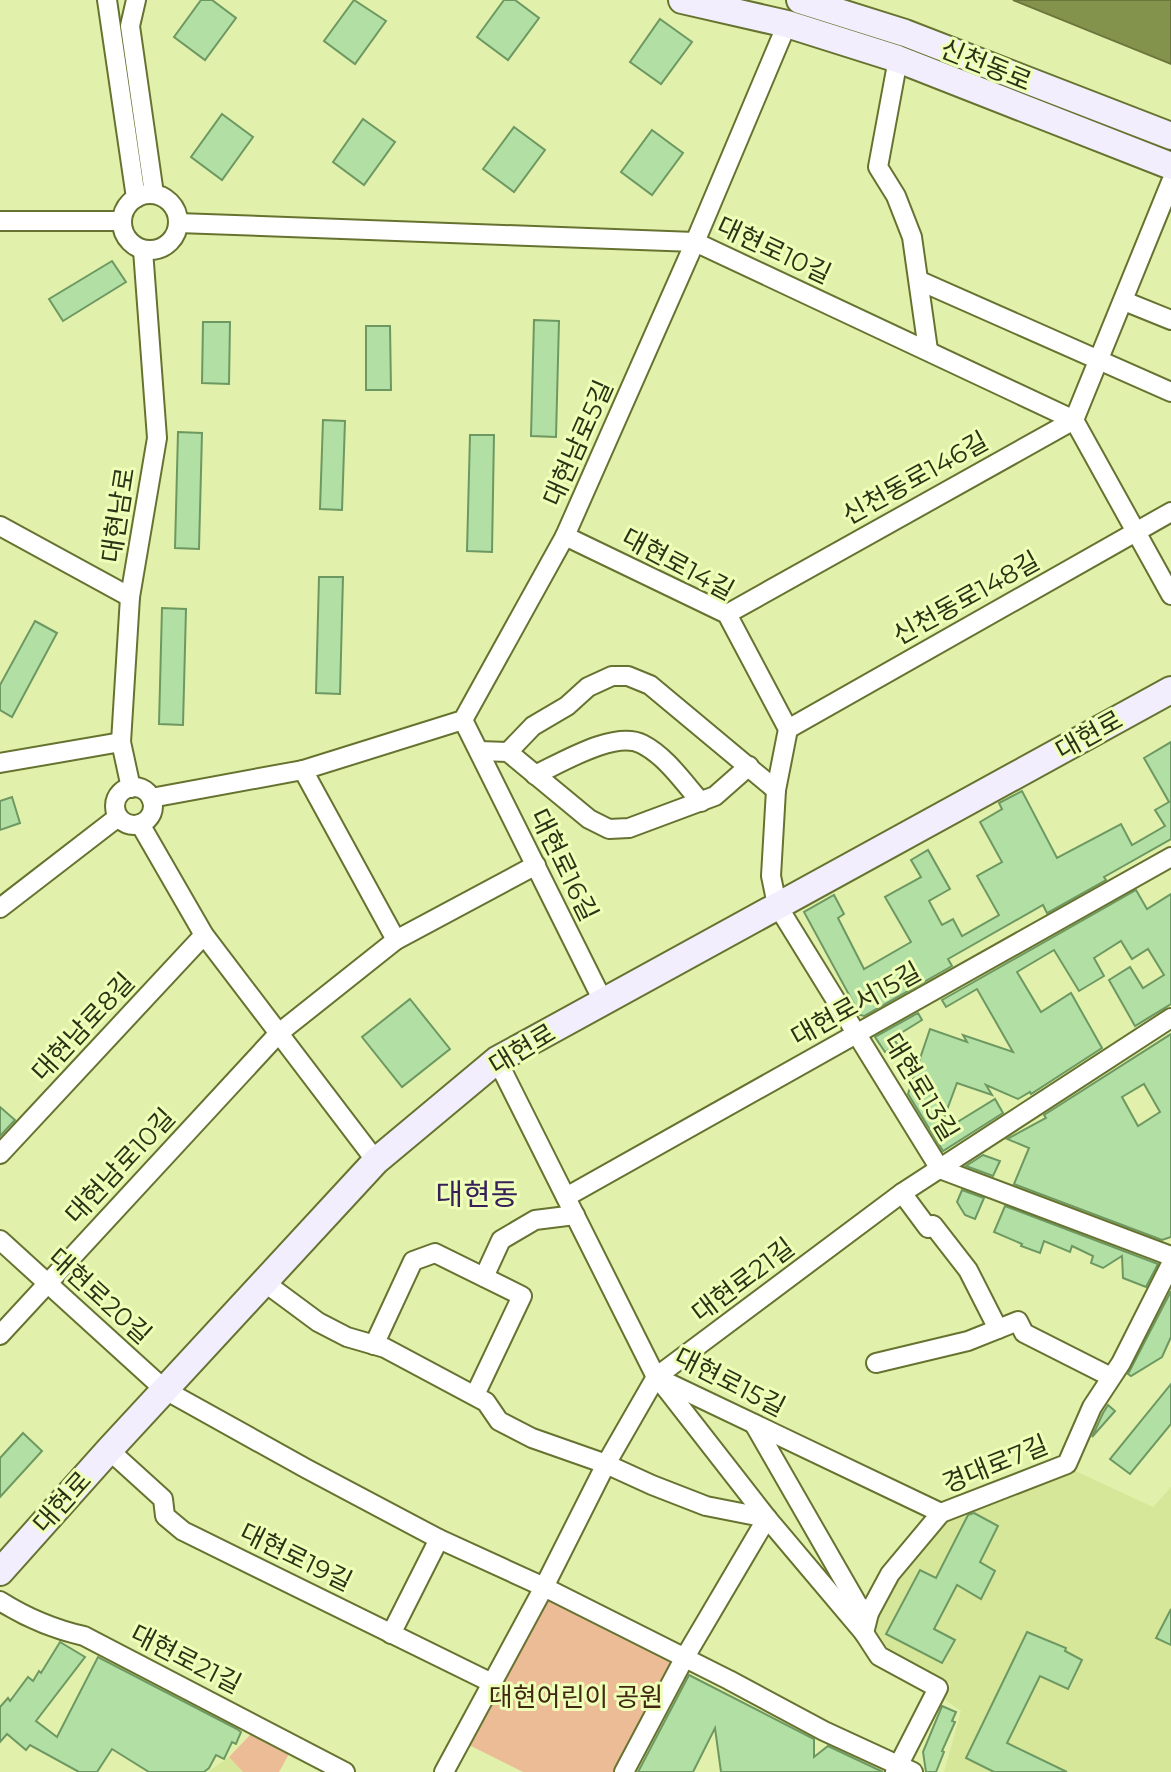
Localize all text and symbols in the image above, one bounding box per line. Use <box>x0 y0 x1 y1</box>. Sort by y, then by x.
street label: 신천동로 <box>936 32 1036 98</box>
street label: 대현로10길 <box>712 210 836 290</box>
street label: 대현남로5길 <box>536 375 620 511</box>
street label: 신천동로146길 <box>836 425 994 531</box>
street label: 대현남로 <box>95 465 141 565</box>
street label: 대현로14길 <box>617 521 739 607</box>
street label: 신천동로148길 <box>887 544 1045 652</box>
street label: 대현로 <box>1050 704 1128 766</box>
street label: 대현로16길 <box>523 804 605 926</box>
street label: 대현로서15길 <box>785 955 927 1053</box>
street label: 대현남로8길 <box>25 966 141 1088</box>
street label: 대현로 <box>483 1017 561 1081</box>
street label: 대현로13길 <box>876 1027 966 1147</box>
street label: 대현남로10길 <box>58 1102 182 1230</box>
district label: 대현동 <box>436 1176 518 1213</box>
street label: 대현로21길 <box>686 1231 800 1329</box>
street label: 대현로20길 <box>42 1241 158 1351</box>
street label: 대현로15길 <box>669 1341 791 1423</box>
street label: 경대로7길 <box>938 1428 1052 1500</box>
street label: 대현로 <box>26 1465 98 1539</box>
street label: 대현로19길 <box>235 1516 357 1598</box>
street label: 대현로21길 <box>125 1618 247 1700</box>
park label: 대현어린이 공원 <box>489 1681 663 1713</box>

